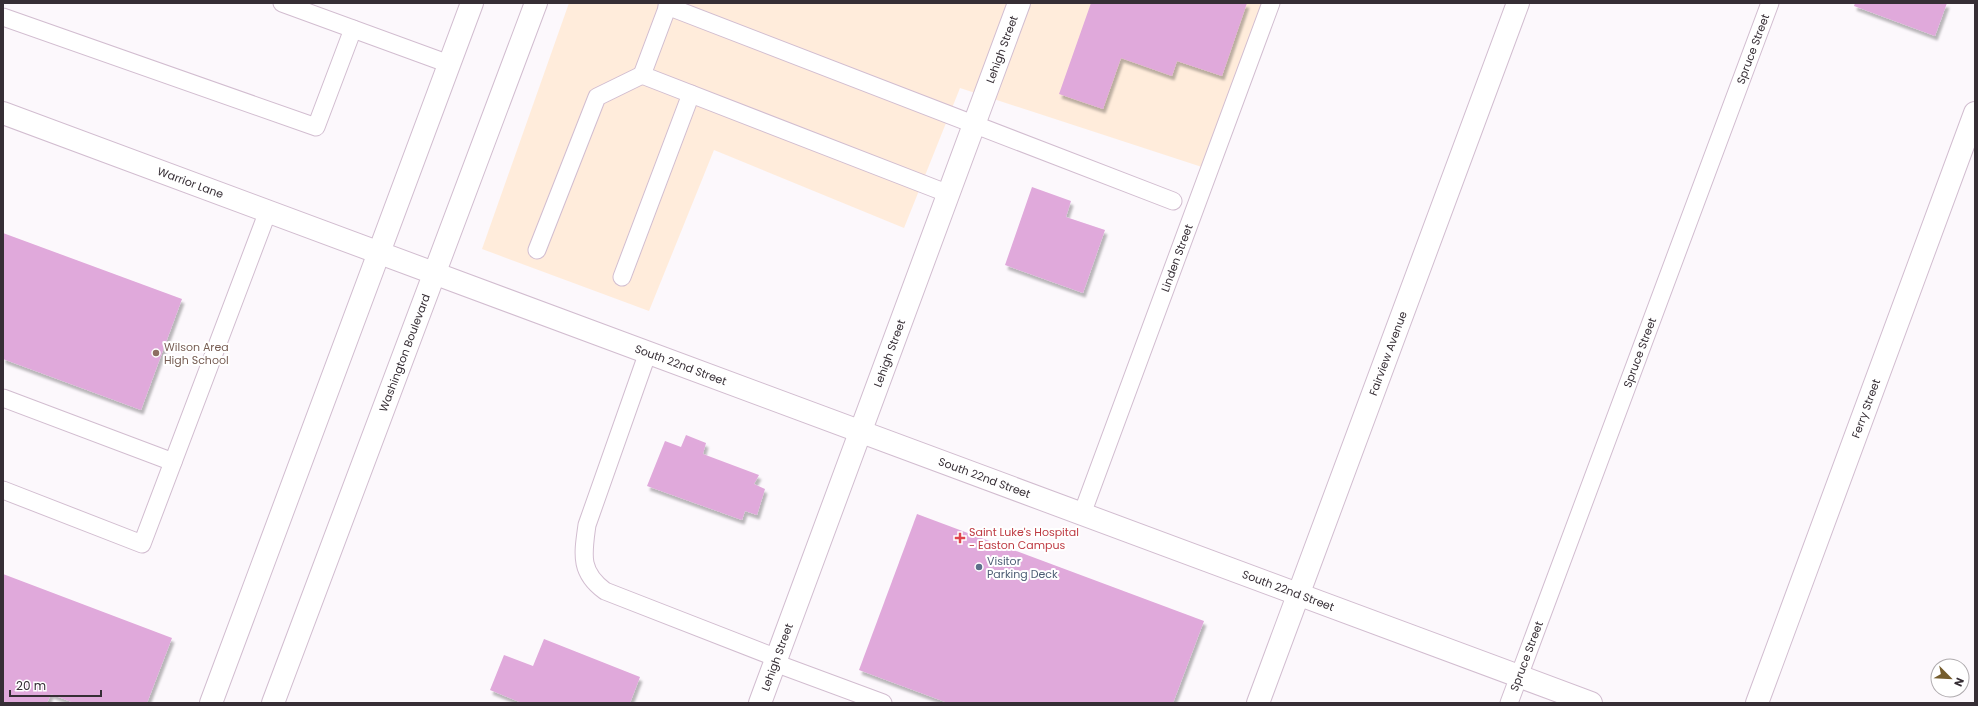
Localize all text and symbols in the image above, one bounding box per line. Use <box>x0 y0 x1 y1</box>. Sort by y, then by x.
street label: Spruce Street <box>1732 12 1773 86</box>
street label: Lehigh Street <box>982 13 1022 85</box>
street label: Warrior Lane <box>155 163 226 202</box>
street label: Linden Street <box>1157 222 1197 294</box>
street label: Washington Boulevard <box>375 292 434 414</box>
street label: Fairview Avenue <box>1365 309 1411 398</box>
street label: Spruce Street <box>1619 315 1660 390</box>
street label: Lehigh Street <box>870 317 909 389</box>
place label: Wilson Area High School <box>164 339 229 368</box>
street label: South 22nd Street <box>633 340 729 389</box>
marker: Wilson Area High School <box>151 348 161 358</box>
street label: Ferry Street <box>1848 377 1884 440</box>
street label: South 22nd Street <box>936 453 1033 502</box>
place label: Saint Luke's Hospital - Easton Campus <box>969 524 1079 553</box>
marker: Saint Luke's Hospital - Easton Campus <box>954 532 966 544</box>
place label: Visitor Parking Deck <box>987 553 1058 582</box>
marker: Visitor Parking Deck <box>974 562 984 572</box>
street label: South 22nd Street <box>1240 566 1336 615</box>
street label: Spruce Street <box>1506 619 1547 694</box>
street label: Lehigh Street <box>757 621 797 693</box>
north arrow <box>1930 658 1970 698</box>
scale bar <box>10 672 101 698</box>
text: N <box>1950 675 1968 689</box>
text: 20 m <box>16 677 46 694</box>

